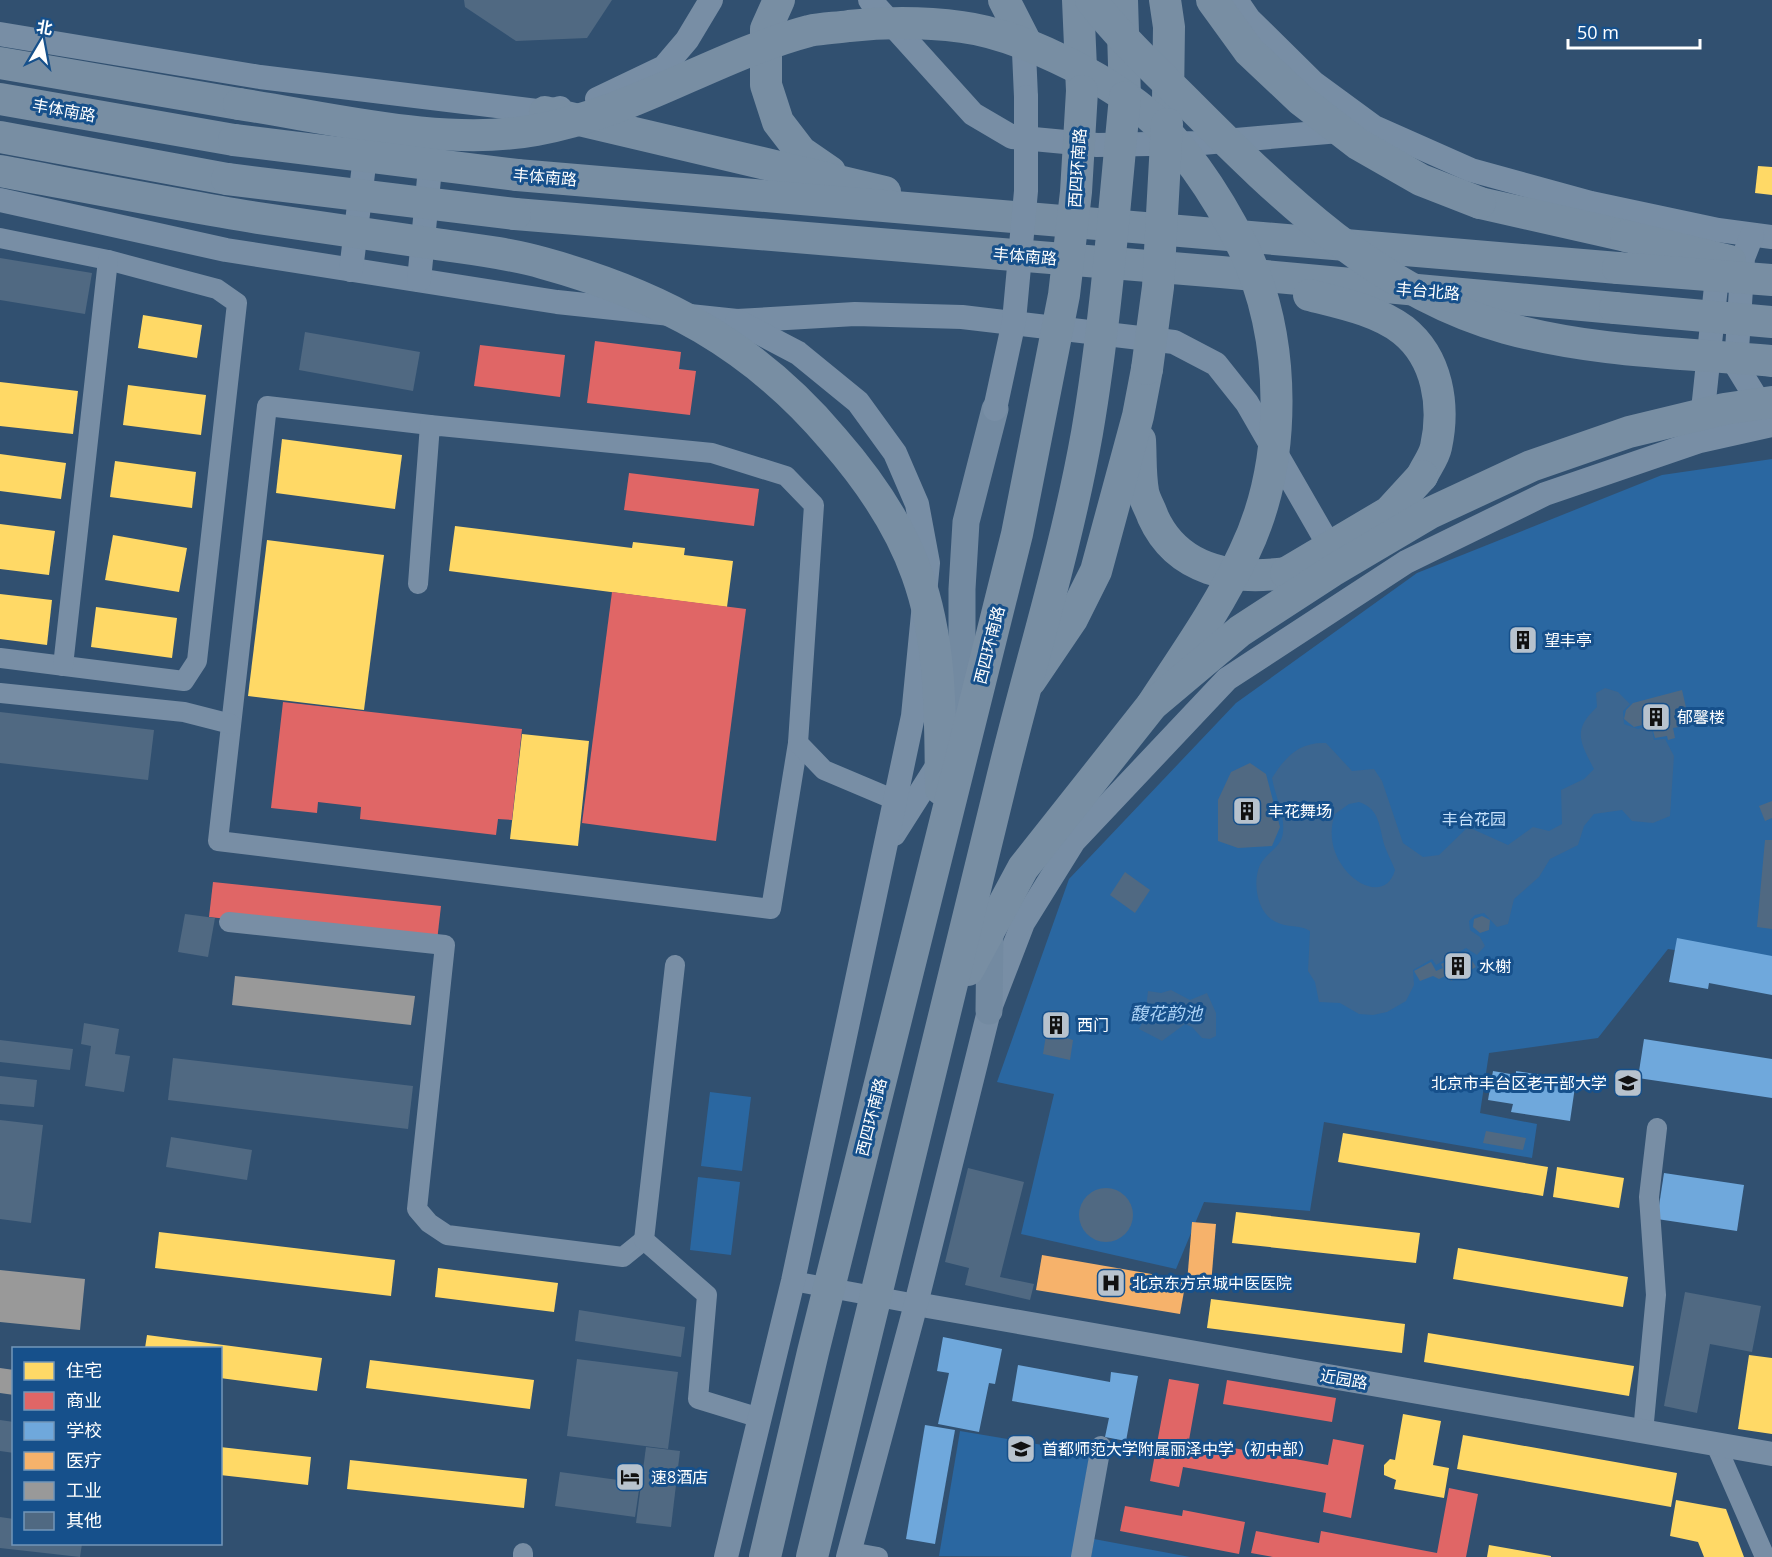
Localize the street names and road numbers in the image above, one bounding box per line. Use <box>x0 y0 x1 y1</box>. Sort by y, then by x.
street label: 丰体南路 <box>31 94 97 126</box>
street label: 西四环南路 <box>1063 127 1091 209</box>
street label: 丰体南路 <box>512 163 578 191</box>
street label: 丰体南路 <box>992 242 1058 270</box>
street label: 丰台北路 <box>1395 277 1461 305</box>
street label: 西四环南路 <box>969 604 1009 686</box>
street label: 西四环南路 <box>851 1076 891 1158</box>
street label: 近园路 <box>1318 1364 1370 1394</box>

